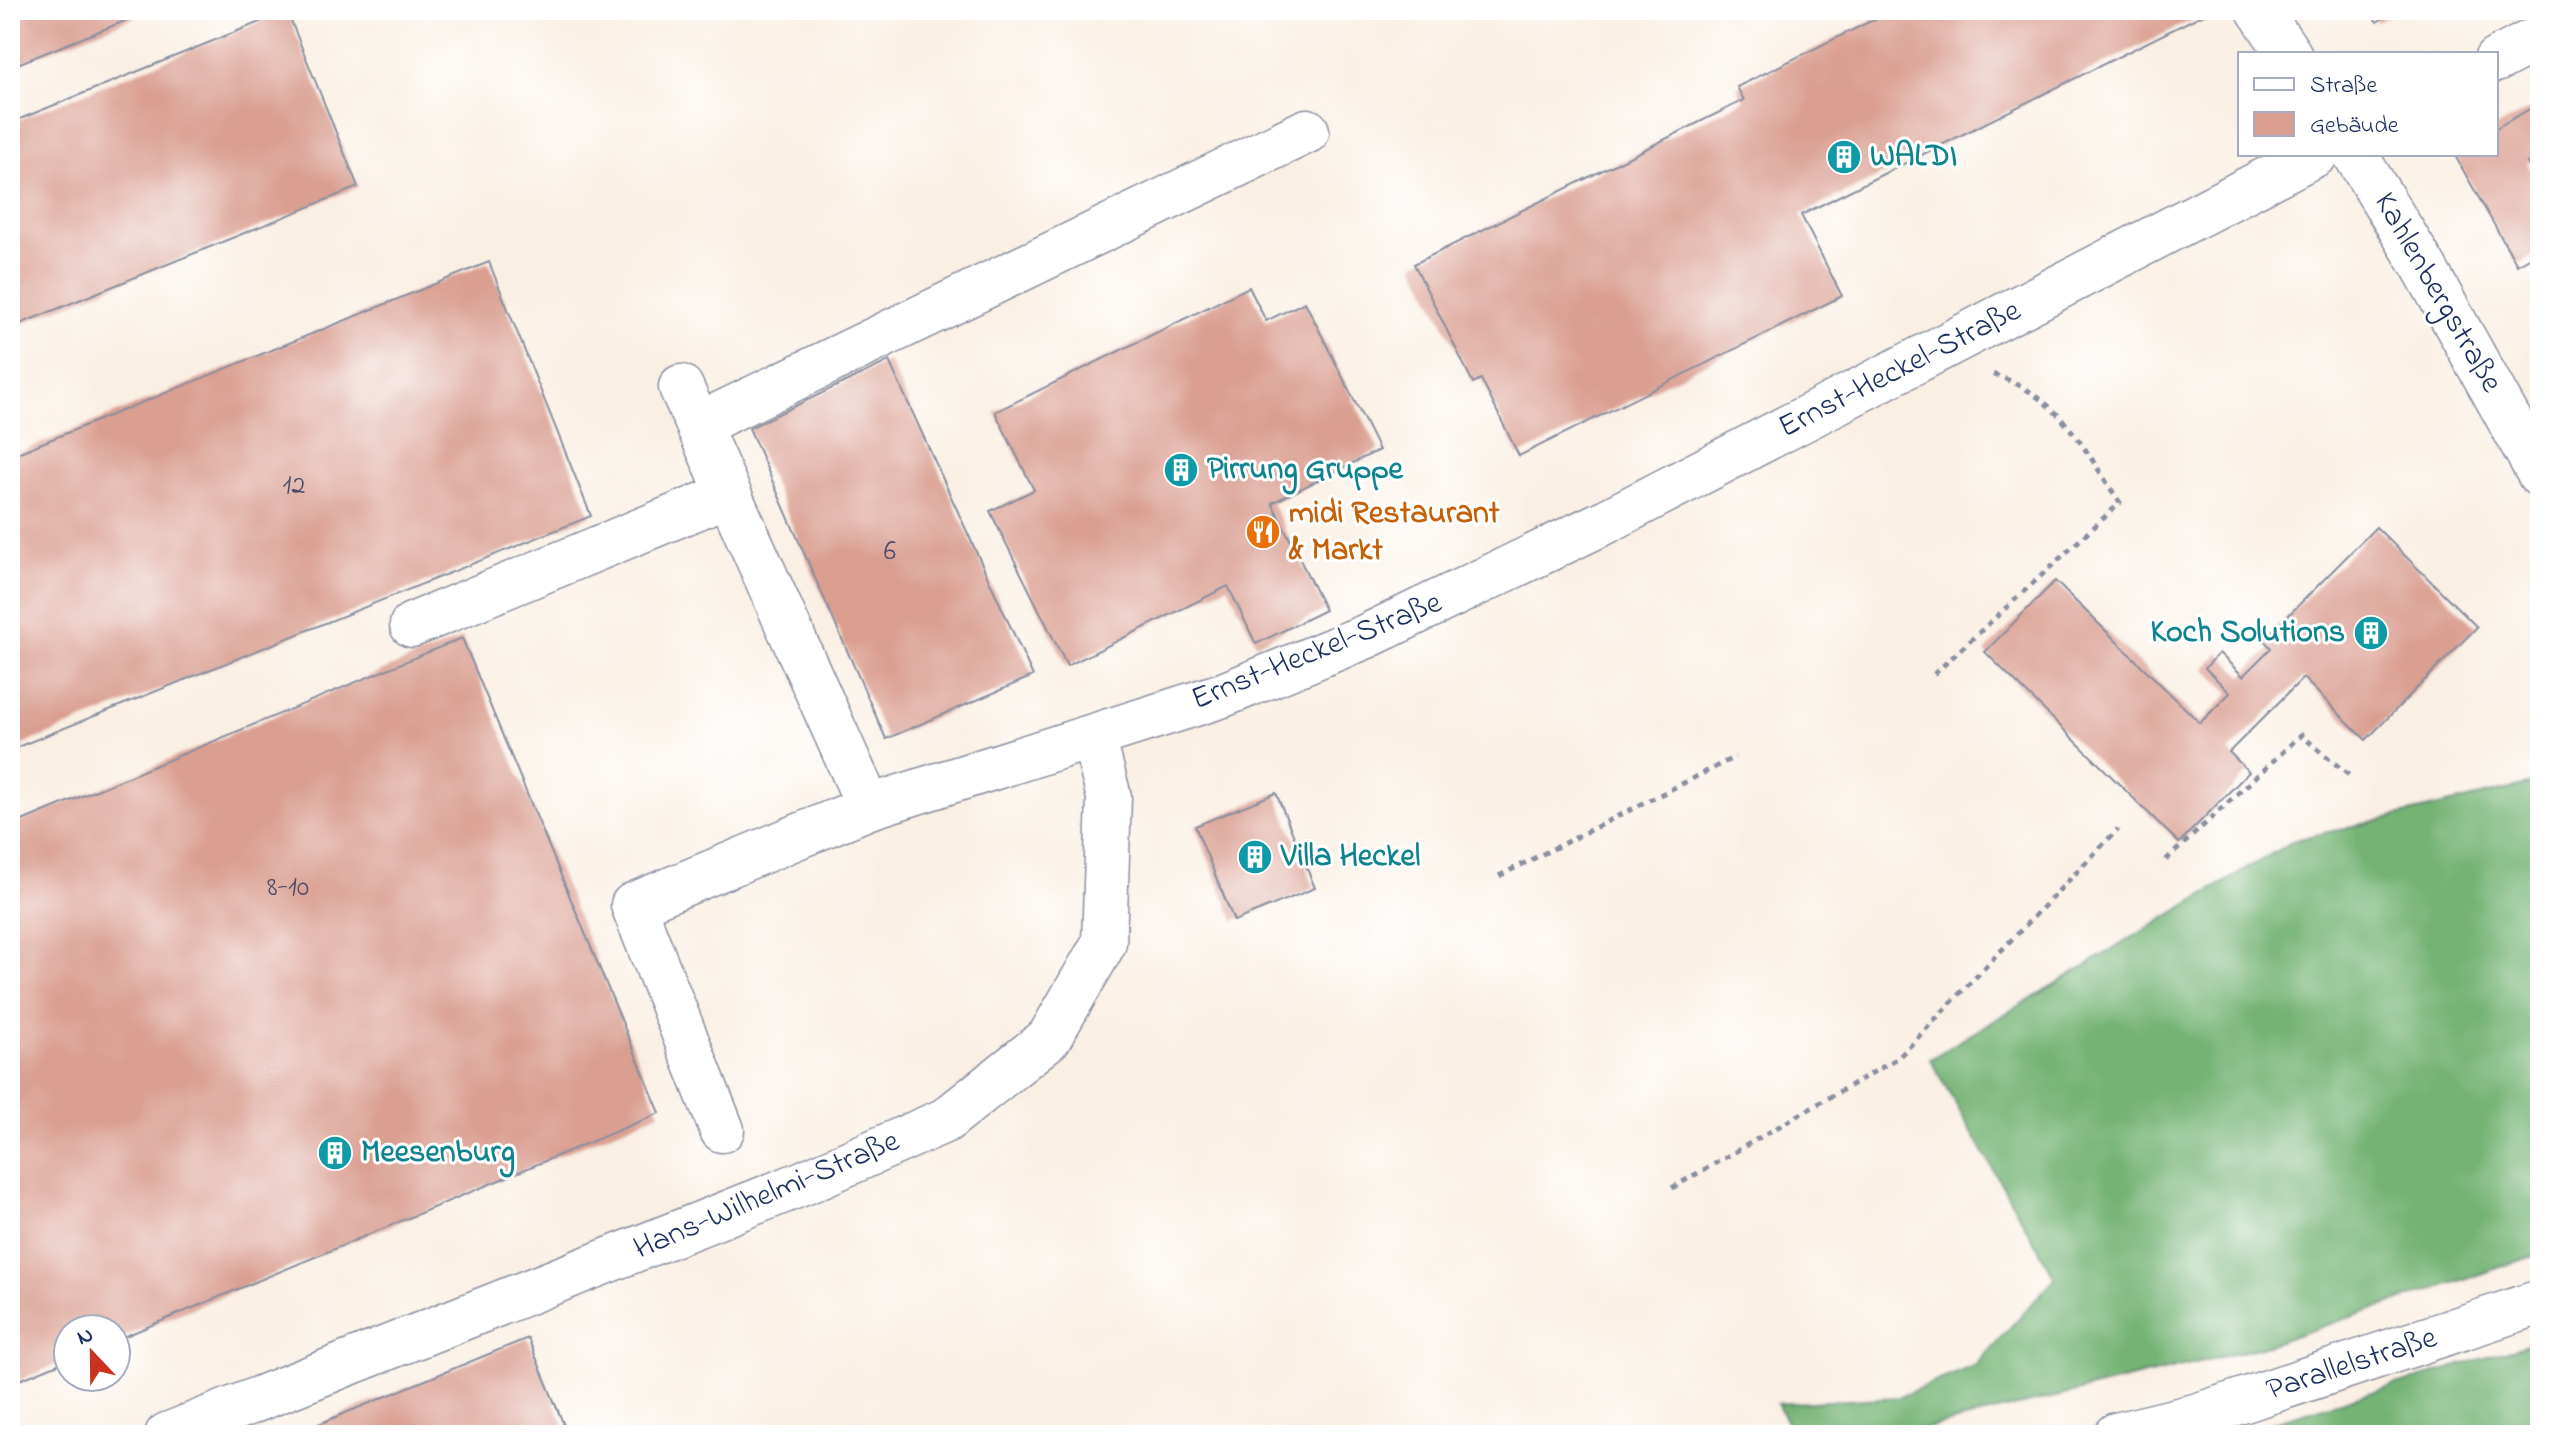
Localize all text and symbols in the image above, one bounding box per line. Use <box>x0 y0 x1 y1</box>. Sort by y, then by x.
legend <box>2238 52 2498 156</box>
text: Straße <box>2310 69 2377 104</box>
text: Gebäude <box>2310 109 2399 144</box>
place label: WALDI <box>1870 134 1957 181</box>
building icon: WALDI <box>1825 138 1863 176</box>
street label: Kahlenbergstraße <box>2361 184 2514 402</box>
street label: Ernst-Heckel-Straße <box>1771 288 2030 451</box>
place label: Pirrung Gruppe <box>1207 447 1405 495</box>
building icon: Pirrung Gruppe <box>1162 451 1200 489</box>
house number: 12 <box>283 466 305 507</box>
place label: midi Restaurant & Markt <box>1288 491 1500 575</box>
restaurant icon: midi Restaurant & Markt <box>1244 513 1282 551</box>
house number: 6 <box>884 532 896 573</box>
street label: Ernst-Heckel-Straße <box>1185 580 1450 724</box>
place label: Koch Solutions <box>2150 610 2345 657</box>
building icon: Koch Solutions <box>2352 614 2390 652</box>
place label: Villa Heckel <box>1280 834 1420 881</box>
building icon: Villa Heckel <box>1236 838 1274 876</box>
house number: 8-10 <box>267 868 309 909</box>
street label: Hans-Wilhelmi-Straße <box>627 1119 908 1273</box>
place label: Meesenburg <box>361 1130 515 1178</box>
building icon: Meesenburg <box>316 1134 354 1172</box>
north arrow <box>52 1313 132 1393</box>
street label: Parallelstraße <box>2261 1315 2444 1415</box>
text: N <box>73 1320 99 1355</box>

